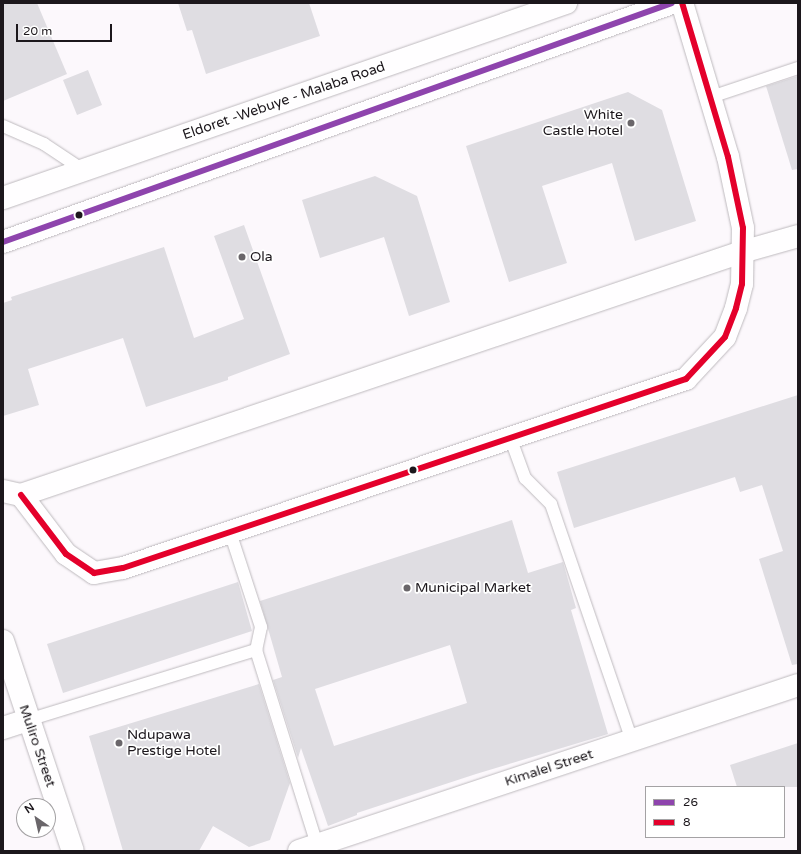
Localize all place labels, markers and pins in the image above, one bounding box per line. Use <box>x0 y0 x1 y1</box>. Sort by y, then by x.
place label: White Castle Hotel <box>543 107 623 140</box>
marker: White Castle Hotel <box>626 118 636 128</box>
unlabelled marker <box>74 210 84 220</box>
place label: Ola <box>250 249 273 265</box>
marker: Ola <box>237 252 247 262</box>
unlabelled marker <box>408 465 418 475</box>
place label: Municipal Market <box>415 580 531 596</box>
marker: Municipal Market <box>402 583 412 593</box>
place label: Ndupawa Prestige Hotel <box>127 727 221 760</box>
marker: Ndupawa Prestige Hotel <box>114 738 124 748</box>

